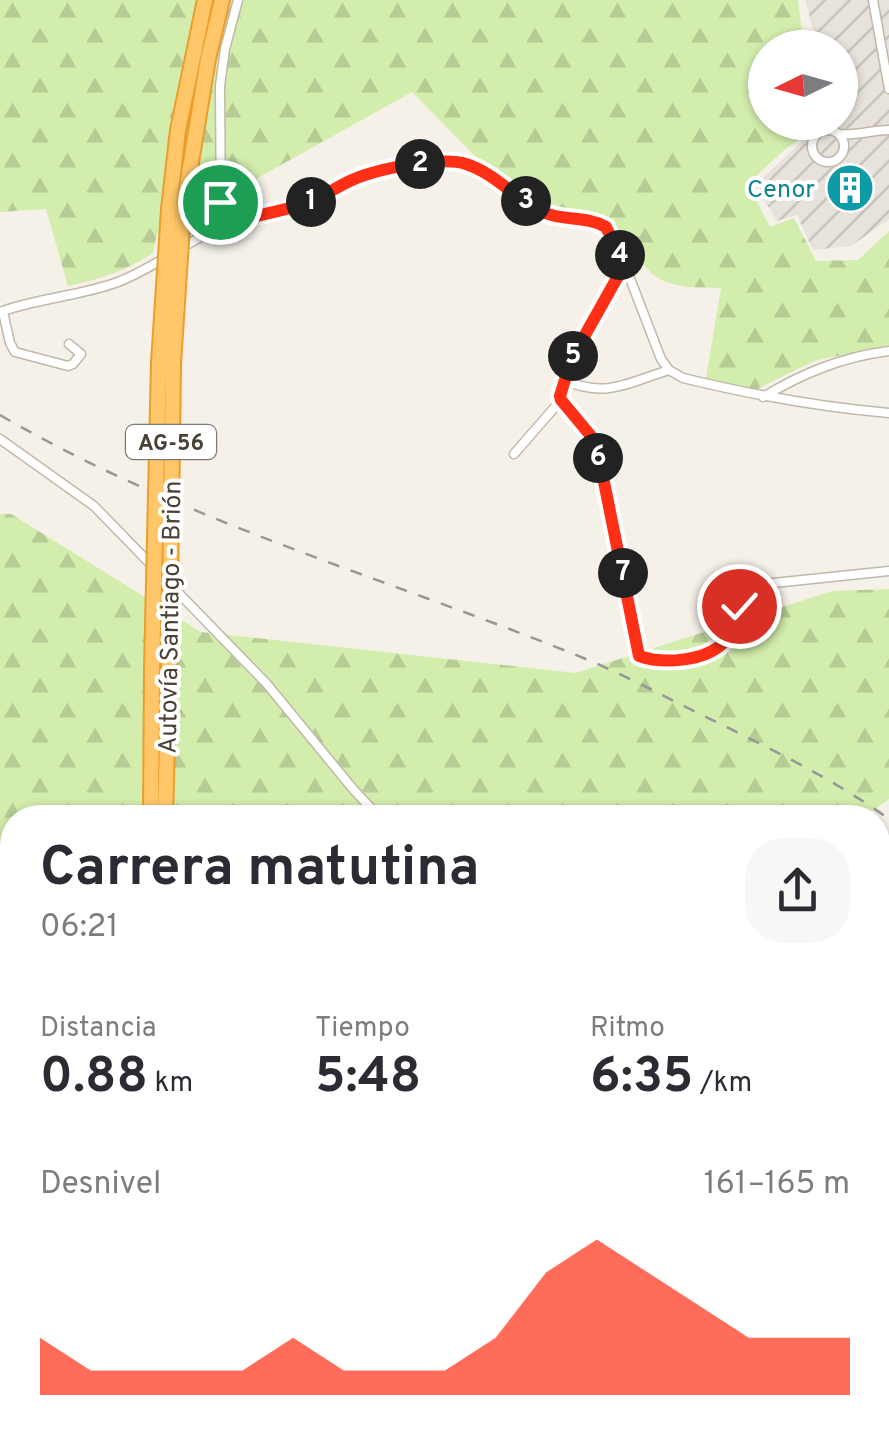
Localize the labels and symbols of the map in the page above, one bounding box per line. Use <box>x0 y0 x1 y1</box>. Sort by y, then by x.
north arrow <box>748 30 858 140</box>
pin: 2 <box>395 139 445 189</box>
pin <box>178 160 263 245</box>
building icon: Cenor <box>824 162 876 214</box>
place label: Cenor <box>747 175 815 207</box>
pin: 3 <box>501 176 551 226</box>
pin: 1 <box>286 177 336 227</box>
pin: 4 <box>595 230 645 280</box>
pin: 5 <box>548 331 598 381</box>
road number: AG-56 <box>126 425 216 459</box>
pin: 6 <box>573 433 623 483</box>
street label: Autovía Santiago - Brión <box>154 480 190 754</box>
pin: 7 <box>598 548 648 598</box>
pin <box>697 564 782 649</box>

